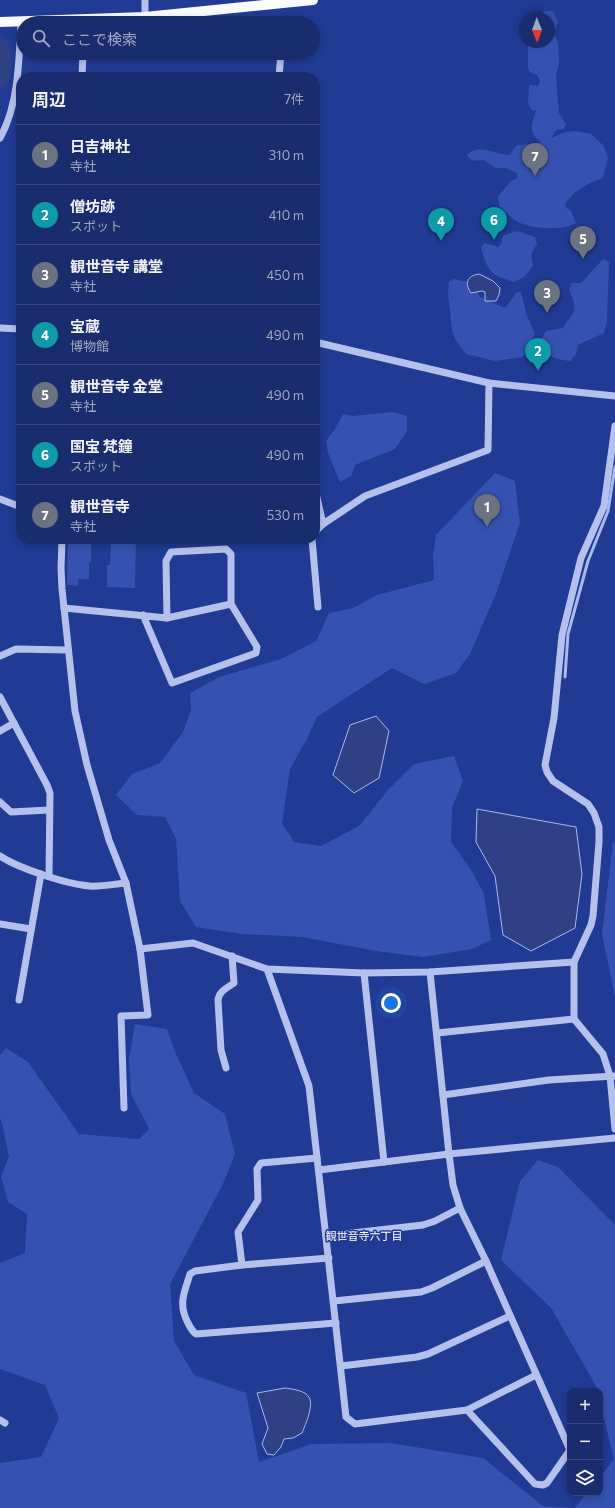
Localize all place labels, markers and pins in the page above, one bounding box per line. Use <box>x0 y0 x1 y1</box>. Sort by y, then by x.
pin: 7 <box>522 143 548 176</box>
pin: 6 <box>481 207 507 240</box>
pin: 4 <box>428 208 454 241</box>
pin: 5 <box>570 226 596 259</box>
pin: 3 <box>534 280 560 313</box>
pin: 2 <box>525 338 551 371</box>
pin: 1 <box>474 494 500 527</box>

